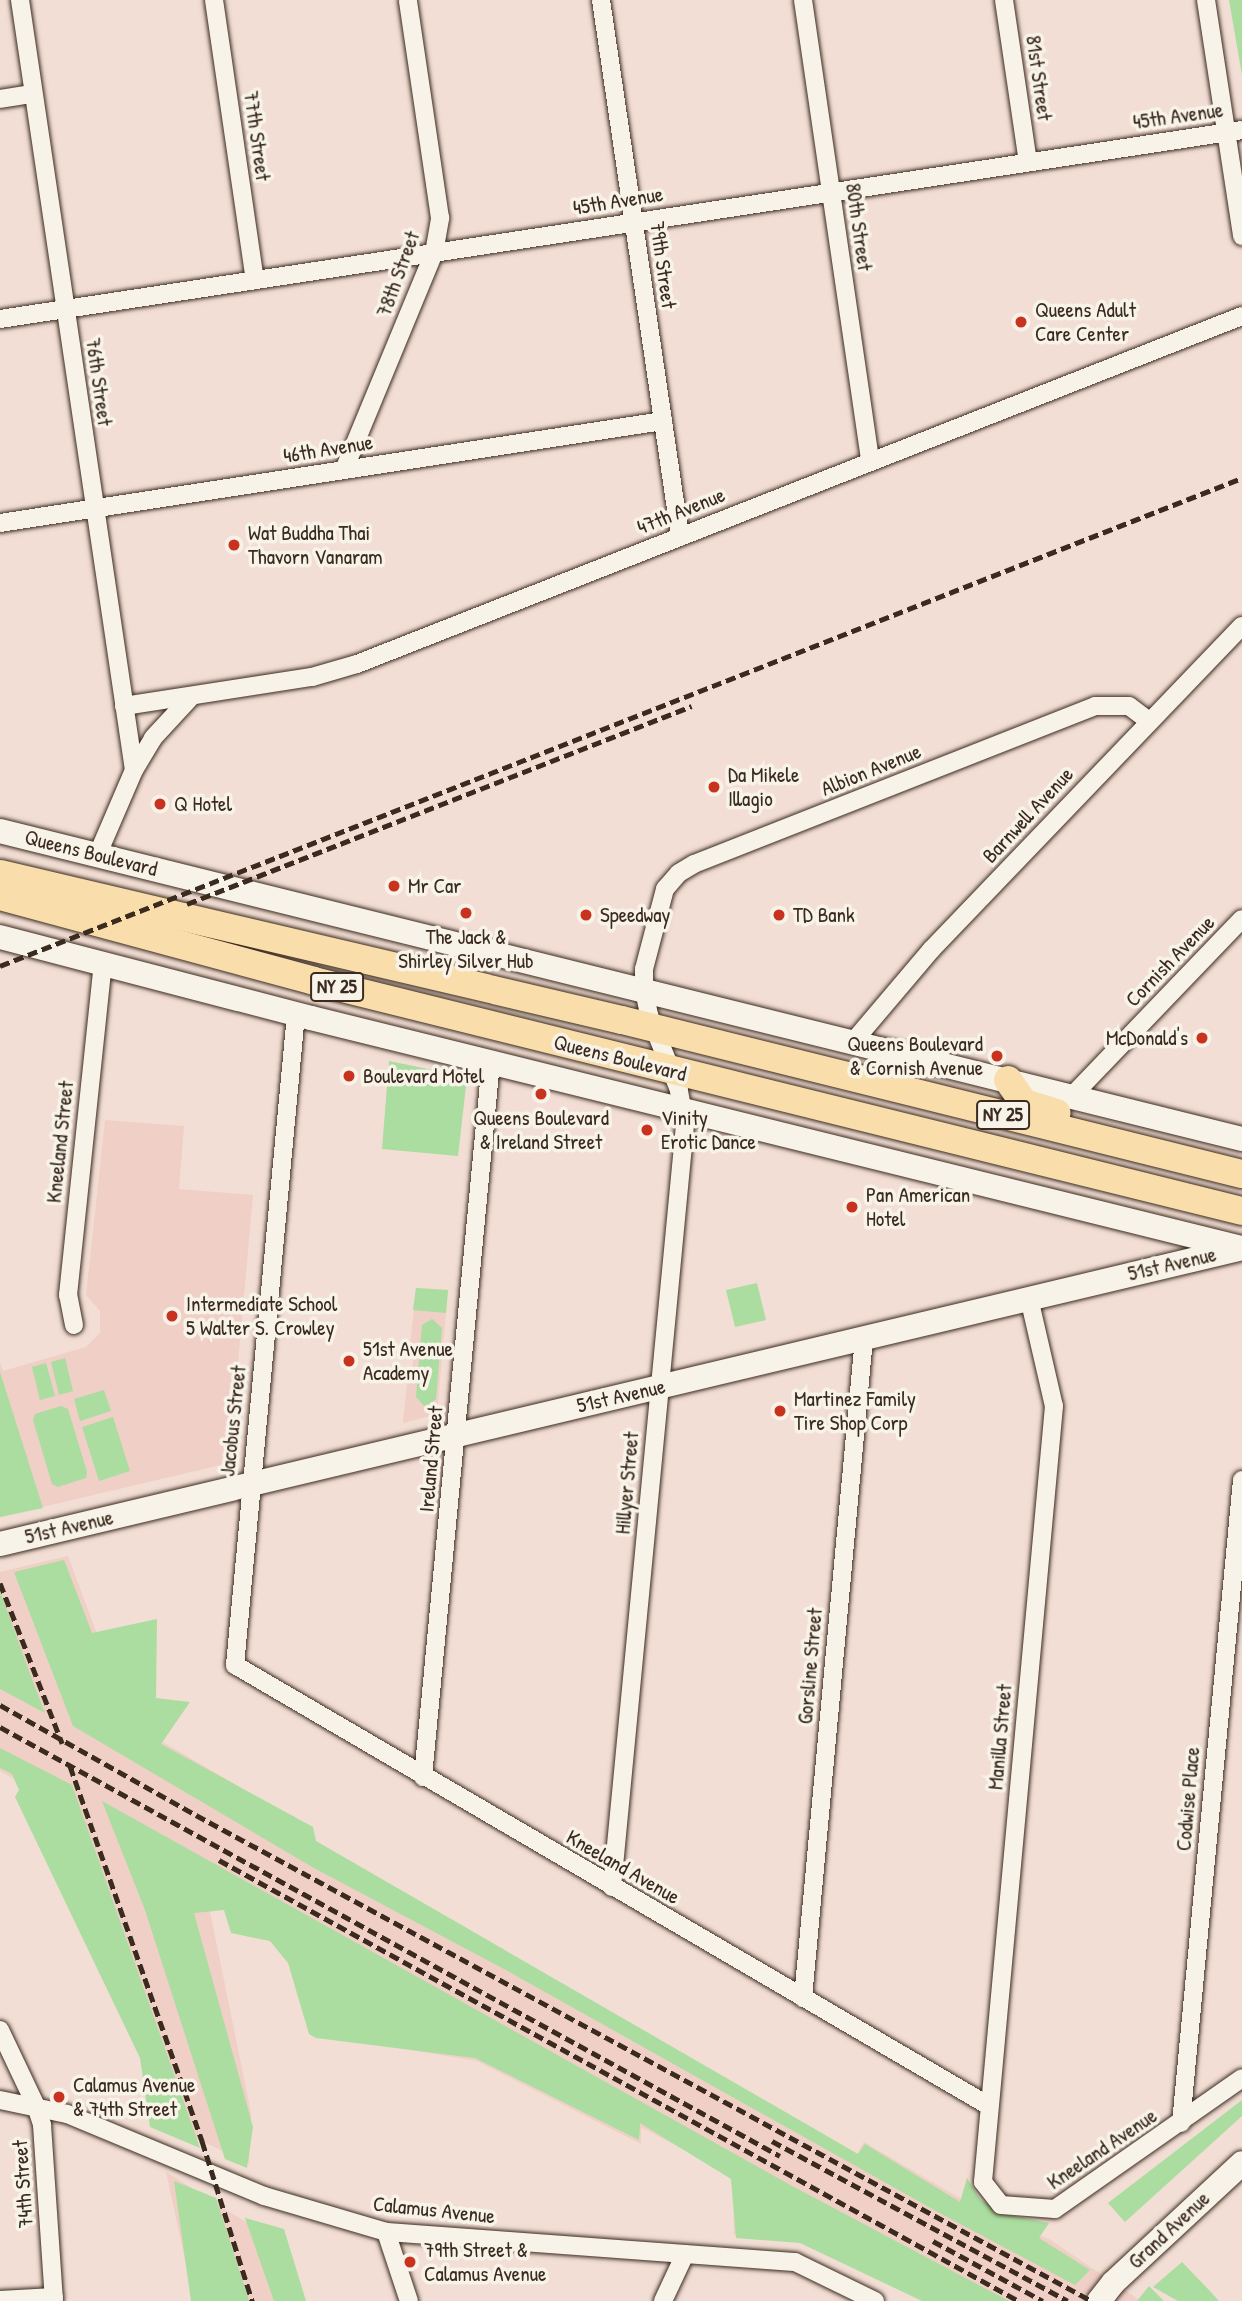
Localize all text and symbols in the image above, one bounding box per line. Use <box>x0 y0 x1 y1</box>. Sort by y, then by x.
street label: 81st Street <box>1021 34 1057 122</box>
street label: 77th Street <box>238 89 276 183</box>
street label: 45th Avenue <box>1131 97 1225 135</box>
street label: 45th Avenue <box>571 181 665 221</box>
street label: 80th Street <box>840 182 878 272</box>
street label: 79th Street <box>644 220 682 310</box>
street label: 78th Street <box>371 228 425 320</box>
place label: Queens Adult Care Center <box>1035 297 1136 347</box>
marker: Queens Adult Care Center <box>1013 314 1029 330</box>
street label: 76th Street <box>80 336 118 428</box>
street label: 46th Avenue <box>281 429 375 469</box>
street label: 47th Avenue <box>633 482 729 540</box>
place label: Wat Buddha Thai Thavorn Vanaram <box>248 520 383 570</box>
marker: Wat Buddha Thai Thavorn Vanaram <box>226 537 242 553</box>
street label: Albion Avenue <box>817 739 925 801</box>
place label: Da Mikele Illagio <box>728 762 799 812</box>
street label: Barnwell Avenue <box>977 762 1079 868</box>
marker: Da Mikele Illagio <box>706 779 722 795</box>
place label: Q Hotel <box>174 791 232 817</box>
marker: Q Hotel <box>152 796 168 812</box>
street label: Queens Boulevard <box>22 824 160 882</box>
place label: Mr Car <box>408 873 461 899</box>
marker: Mr Car <box>386 878 402 894</box>
place label: Speedway <box>600 902 670 928</box>
place label: TD Bank <box>793 902 855 928</box>
marker: The Jack & Shirley Silver Hub <box>458 905 474 921</box>
marker: Speedway <box>578 907 594 923</box>
marker: TD Bank <box>771 907 787 923</box>
street label: Cornish Avenue <box>1120 910 1220 1012</box>
place label: The Jack & Shirley Silver Hub <box>398 924 534 974</box>
road number: NY 25 <box>309 972 365 1002</box>
place label: McDonald's <box>1106 1025 1188 1051</box>
street label: Queens Boulevard <box>551 1029 689 1087</box>
marker: McDonald's <box>1194 1030 1210 1046</box>
place label: Queens Boulevard & Cornish Avenue <box>847 1031 983 1081</box>
marker: Queens Boulevard & Cornish Avenue <box>989 1048 1005 1064</box>
place label: Boulevard Motel <box>363 1063 484 1089</box>
marker: Boulevard Motel <box>341 1068 357 1084</box>
street label: Kneeland Street <box>41 1080 79 1204</box>
marker: Queens Boulevard & Ireland Street <box>533 1086 549 1102</box>
road number: NY 25 <box>975 1100 1031 1130</box>
place label: Queens Boulevard & Ireland Street <box>473 1105 609 1155</box>
place label: Vinity Erotic Dance <box>661 1105 756 1155</box>
marker: Vinity Erotic Dance <box>639 1122 655 1138</box>
place label: Pan American Hotel <box>866 1182 970 1232</box>
marker: Pan American Hotel <box>844 1199 860 1215</box>
street label: 51st Avenue <box>1125 1242 1219 1286</box>
place label: Intermediate School 5 Walter S. Crowley <box>186 1291 337 1341</box>
marker: Intermediate School 5 Walter S. Crowley <box>164 1308 180 1324</box>
place label: 51st Avenue Academy <box>363 1336 453 1386</box>
marker: 51st Avenue Academy <box>341 1353 357 1369</box>
street label: Jacobus Street <box>215 1364 251 1478</box>
street label: 51st Avenue <box>574 1374 668 1418</box>
place label: Martinez Family Tire Shop Corp <box>794 1386 916 1436</box>
marker: Martinez Family Tire Shop Corp <box>772 1403 788 1419</box>
street label: Ireland Street <box>414 1405 448 1513</box>
street label: Hillyer Street <box>610 1431 644 1535</box>
street label: 51st Avenue <box>22 1505 116 1549</box>
street label: Gorsline Street <box>792 1607 828 1725</box>
street label: Manilla Street <box>983 1683 1017 1791</box>
street label: Codwise Place <box>1171 1746 1205 1852</box>
street label: Kneeland Avenue <box>562 1824 684 1910</box>
place label: Calamus Avenue & 74th Street <box>73 2072 195 2122</box>
marker: Calamus Avenue & 74th Street <box>51 2089 67 2105</box>
street label: Kneeland Avenue <box>1042 2103 1162 2195</box>
street label: 74th Street <box>7 2139 39 2229</box>
street label: Grand Avenue <box>1123 2186 1215 2274</box>
street label: Calamus Avenue <box>372 2191 496 2229</box>
place label: 79th Street & Calamus Avenue <box>424 2237 546 2287</box>
marker: 79th Street & Calamus Avenue <box>402 2254 418 2270</box>

